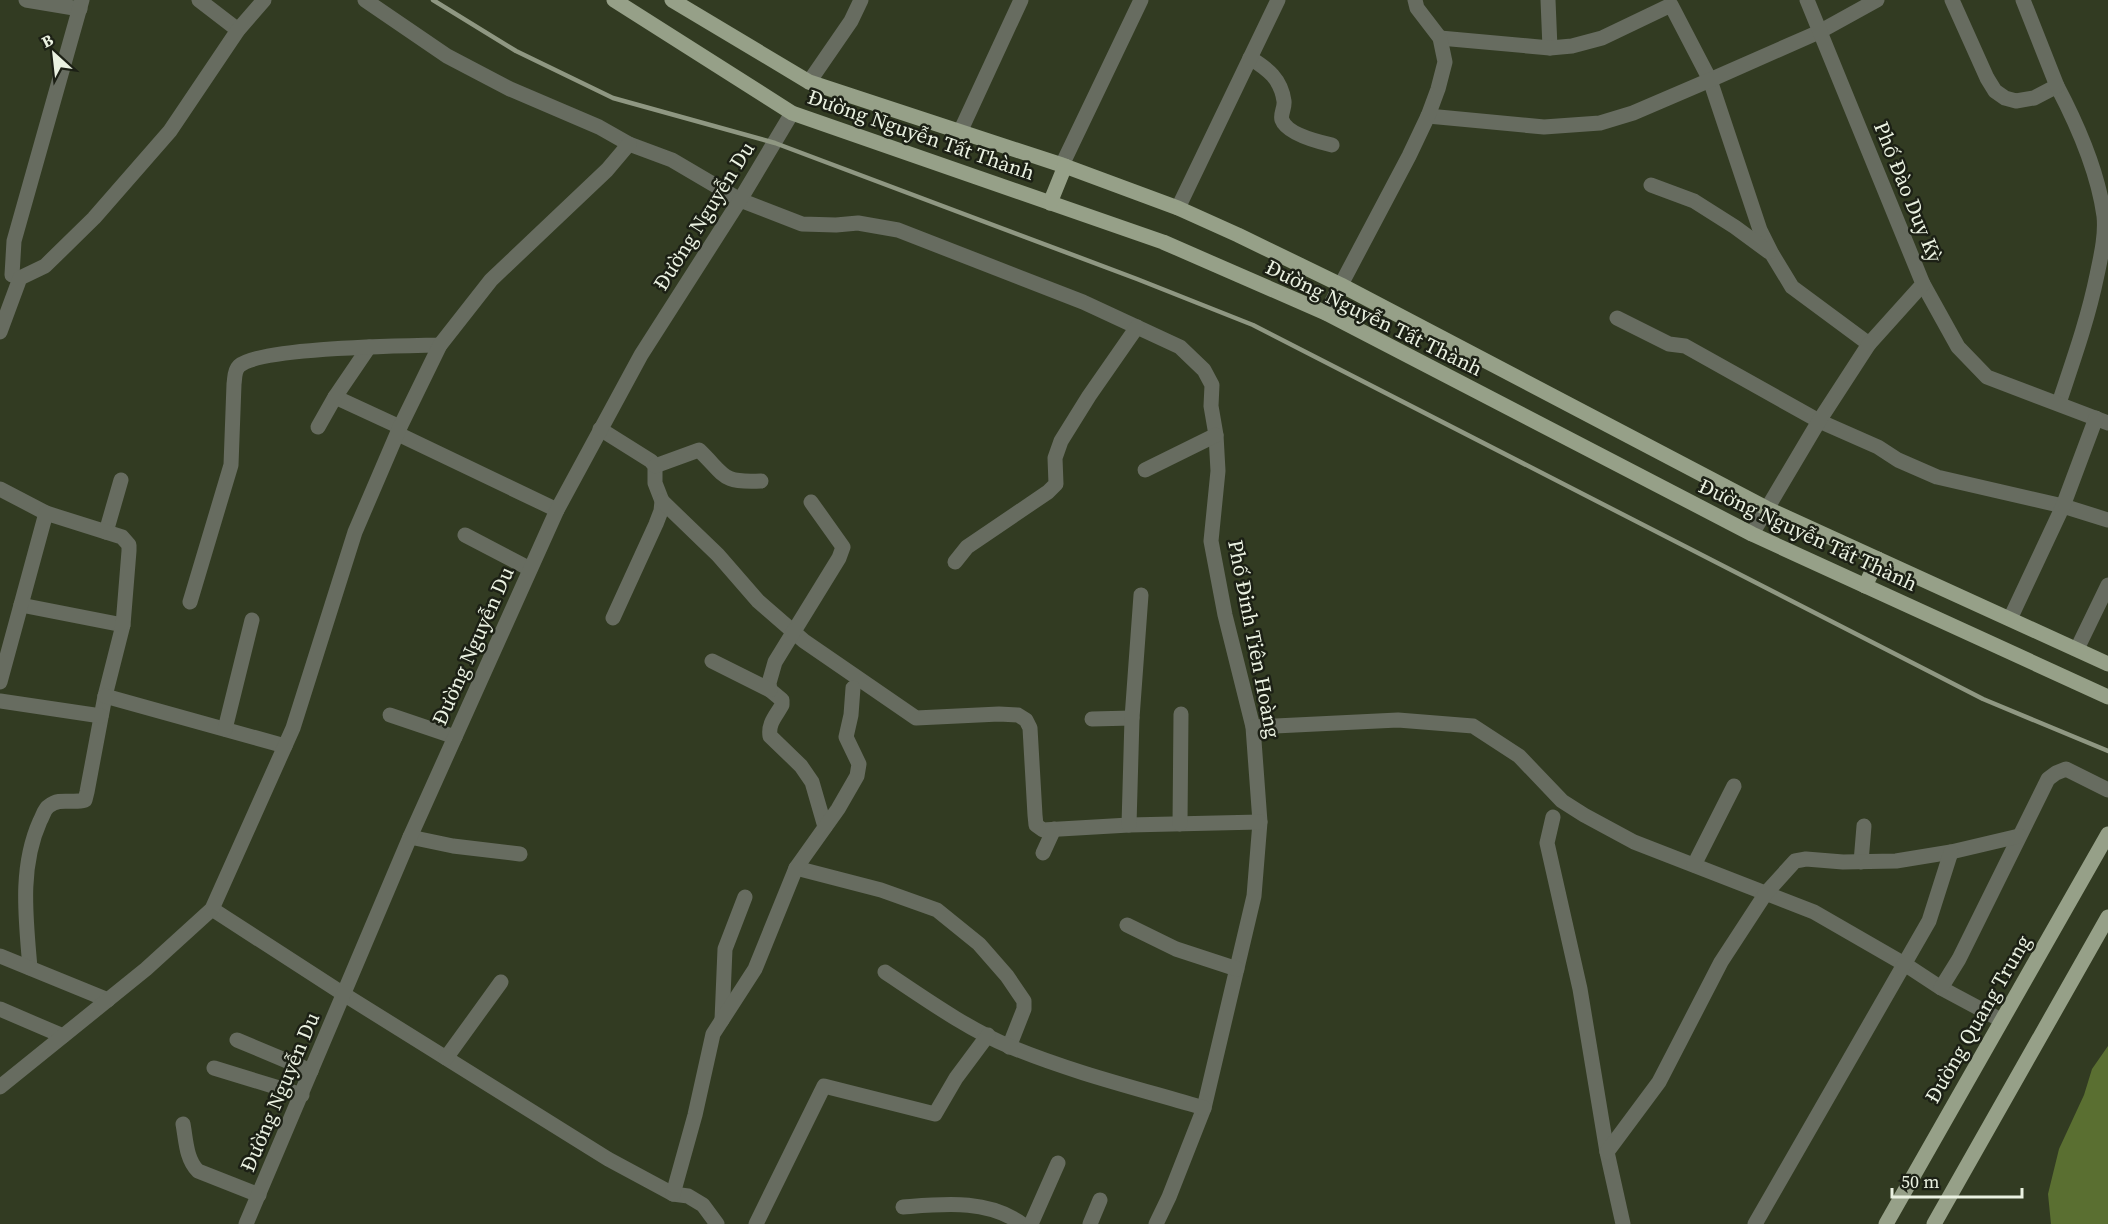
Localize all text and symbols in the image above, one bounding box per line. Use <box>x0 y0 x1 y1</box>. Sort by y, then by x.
north arrow <box>24 24 84 84</box>
text: B <box>38 28 57 53</box>
street label: Đường Nguyễn Tất Thành <box>804 82 1038 187</box>
street label: Phố Đào Duy Kỳ <box>1867 117 1950 267</box>
street label: Đường Nguyễn Du <box>646 136 761 296</box>
street label: Đường Nguyễn Tất Thành <box>1261 252 1488 383</box>
street label: Đường Nguyễn Tất Thành <box>1694 471 1922 598</box>
street label: Phố Đinh Tiên Hoàng <box>1221 537 1288 741</box>
street label: Đường Nguyễn Du <box>425 562 521 730</box>
street label: Đường Quang Trung <box>1918 929 2038 1108</box>
street label: Đường Nguyễn Du <box>233 1008 326 1176</box>
scale bar <box>1892 1161 2022 1199</box>
text: 50 m <box>1901 1169 1939 1194</box>

